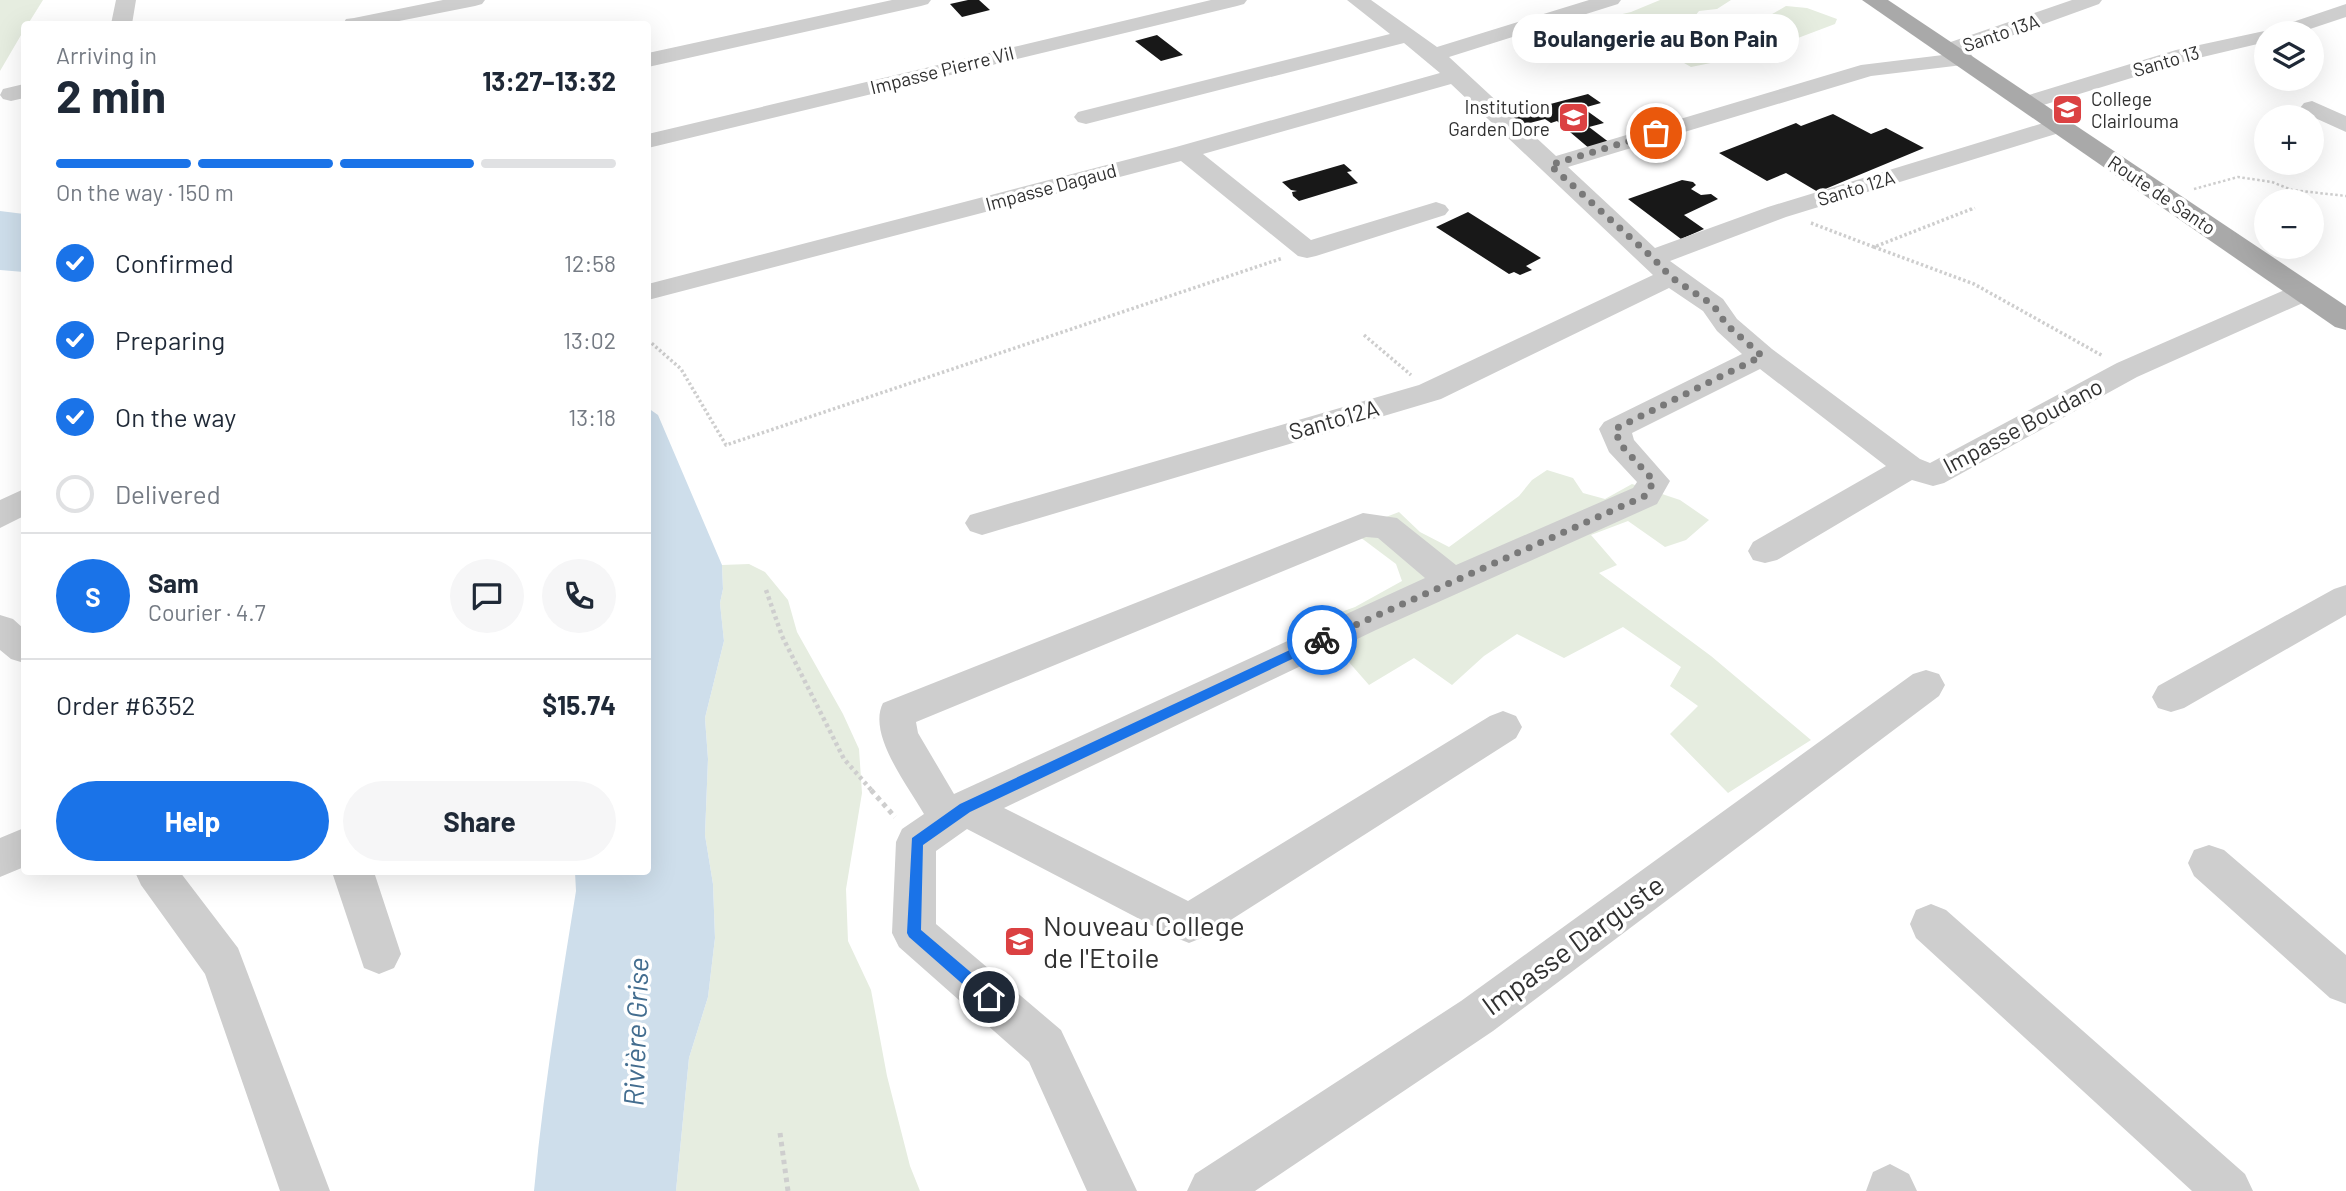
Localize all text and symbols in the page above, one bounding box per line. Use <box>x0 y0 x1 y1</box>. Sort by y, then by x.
street label: Santo 13A <box>1959 9 2042 56</box>
callout: Boulangerie au Bon Pain <box>1512 14 1800 63</box>
map controls <box>2254 21 2324 259</box>
button: layers <box>2254 21 2324 91</box>
text: Boulangerie au Bon Pain <box>1533 24 1778 52</box>
street label: Santo 13 <box>2130 40 2202 81</box>
text: Arriving in <box>56 41 157 69</box>
street label: Impasse Pierre Vil <box>868 41 1016 98</box>
text: 13:27–13:32 <box>482 65 616 96</box>
text: 2 min <box>56 67 166 122</box>
place label: College Clairlouma <box>2091 87 2179 132</box>
school or university icon: College Clairlouma <box>2051 93 2085 127</box>
place label: Institution Garden Dore <box>1448 95 1550 140</box>
school or university icon: Institution Garden Dore <box>1556 101 1590 135</box>
pin <box>1626 103 1686 163</box>
button: + <box>2254 105 2324 175</box>
icon: bag <box>1637 114 1675 152</box>
street label: Route de Santo <box>2104 150 2221 239</box>
street label: Impasse Dagaud <box>983 158 1119 215</box>
street label: Santo 12A <box>1814 165 1898 210</box>
text: On the way · 150 m <box>56 178 234 206</box>
button: − <box>2254 189 2324 259</box>
icon: check <box>56 244 94 282</box>
text: Confirmed <box>115 247 234 278</box>
text: 12:58 <box>564 249 616 277</box>
icon: check <box>56 321 94 359</box>
text: Preparing <box>115 324 225 355</box>
text: 13:02 <box>563 326 616 354</box>
street label: Impasse Boudano <box>1938 371 2107 479</box>
street label: Santo12A <box>1285 393 1382 445</box>
icon: check <box>56 398 94 436</box>
text: On the way <box>115 401 236 432</box>
text: 13:18 <box>568 403 616 431</box>
text: Delivered <box>115 478 221 509</box>
button: chat <box>450 559 524 633</box>
button: phone <box>542 559 616 633</box>
text: Sam <box>148 567 199 598</box>
text: S <box>85 581 101 612</box>
text: Courier · 4.7 <box>148 598 266 626</box>
courier <box>1287 605 1357 675</box>
icon: bike <box>1303 621 1341 659</box>
text: Order #6352 <box>56 689 195 720</box>
text: $15.74 <box>542 689 616 720</box>
button: Help <box>56 781 329 861</box>
button: Share <box>343 781 616 861</box>
street label: Impasse Darguste <box>1475 867 1670 1022</box>
place label: Nouveau College de l'Etoile <box>1043 908 1245 974</box>
school or university icon: Nouveau College de l'Etoile <box>1003 925 1037 959</box>
water label: Rivière Grise <box>615 957 655 1107</box>
pin <box>959 967 1019 1027</box>
icon: home <box>970 978 1008 1016</box>

